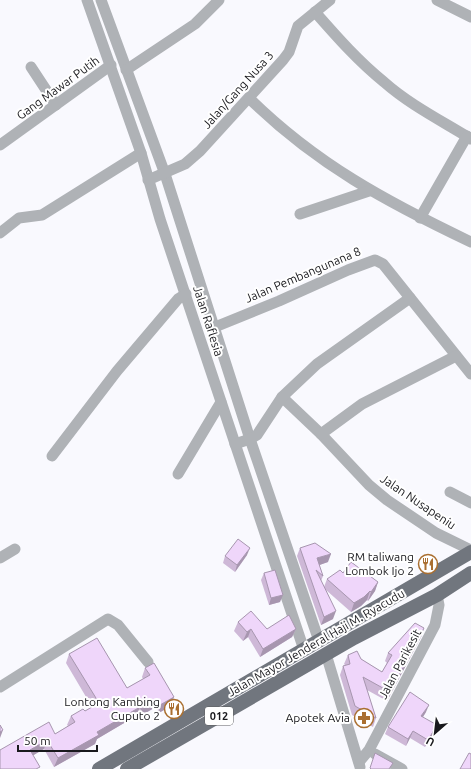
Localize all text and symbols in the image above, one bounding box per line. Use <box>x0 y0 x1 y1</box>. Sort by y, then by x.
street label: Jalan/Gang Nusa 3 <box>200 48 276 131</box>
street label: Gang Mawar Putih <box>14 53 101 122</box>
street label: Jalan Pembangunana 8 <box>243 244 363 305</box>
street label: Jalan Raflesia <box>191 284 226 358</box>
street label: Jalan Nusapeniu <box>378 472 458 532</box>
place label: RM taliwang Lombok Ijo 2 <box>345 550 414 577</box>
restaurant icon: RM taliwang Lombok Ijo 2 <box>417 553 439 575</box>
street label: Jalan Mayor Jenderal Haji M. Ryacudu <box>225 586 407 699</box>
street label: Jalan Parikesit <box>376 626 424 701</box>
place label: Lontong Kambing Cuputo 2 <box>64 695 160 722</box>
restaurant icon: Lontong Kambing Cuputo 2 <box>163 698 185 720</box>
road number: 012 <box>205 707 233 725</box>
pharmacy icon: Apotek Avia <box>353 707 375 729</box>
place label: Apotek Avia <box>285 711 350 724</box>
north arrow <box>415 713 455 753</box>
scale bar <box>18 727 97 753</box>
text: 50 m <box>24 734 51 747</box>
text: U <box>424 735 437 749</box>

